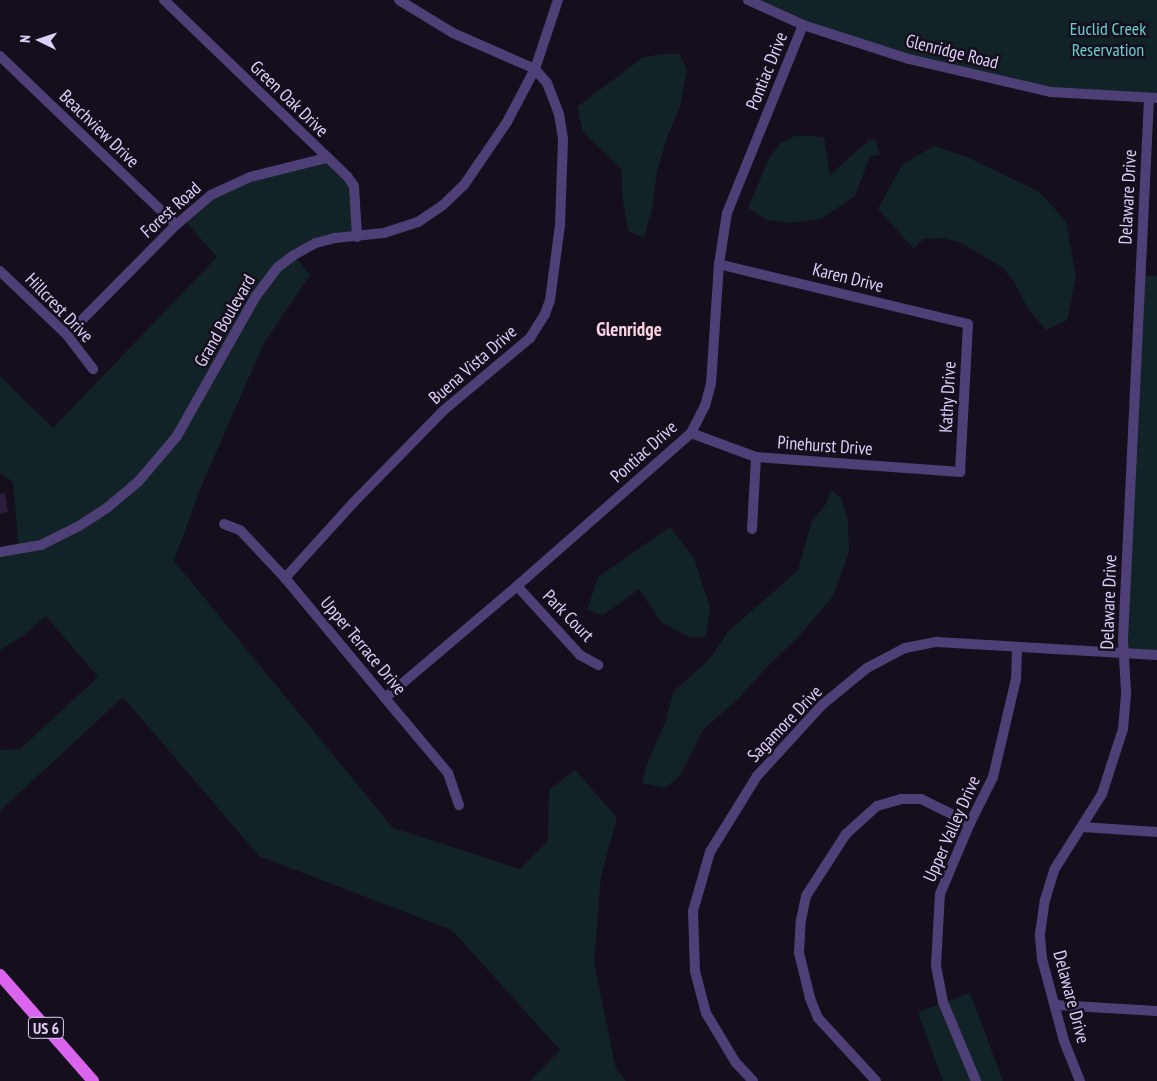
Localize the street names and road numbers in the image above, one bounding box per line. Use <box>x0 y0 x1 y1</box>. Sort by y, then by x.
street label: Pontiac Drive <box>742 29 792 113</box>
street label: Glenridge Road <box>903 30 1001 74</box>
street label: Green Oak Drive <box>245 56 333 142</box>
street label: Beachview Drive <box>55 86 143 172</box>
street label: Delaware Drive <box>1115 149 1141 245</box>
street label: Forest Road <box>137 178 205 242</box>
street label: Karen Drive <box>810 259 886 297</box>
street label: Hillcrest Drive <box>21 269 97 347</box>
street label: Grand Boulevard <box>190 271 260 371</box>
street label: Buena Vista Drive <box>425 321 521 409</box>
street label: Kathy Drive <box>935 361 961 433</box>
street label: Pontiac Drive <box>606 416 682 488</box>
street label: Pinehurst Drive <box>777 432 873 460</box>
street label: Delaware Drive <box>1097 554 1121 650</box>
street label: Park Court <box>538 585 598 647</box>
street label: Upper Terrace Drive <box>316 592 410 700</box>
street label: Sagamore Drive <box>743 681 827 767</box>
street label: Upper Valley Drive <box>919 772 985 886</box>
street label: Delaware Drive <box>1048 948 1094 1046</box>
road number: US 6 <box>27 1014 65 1042</box>

